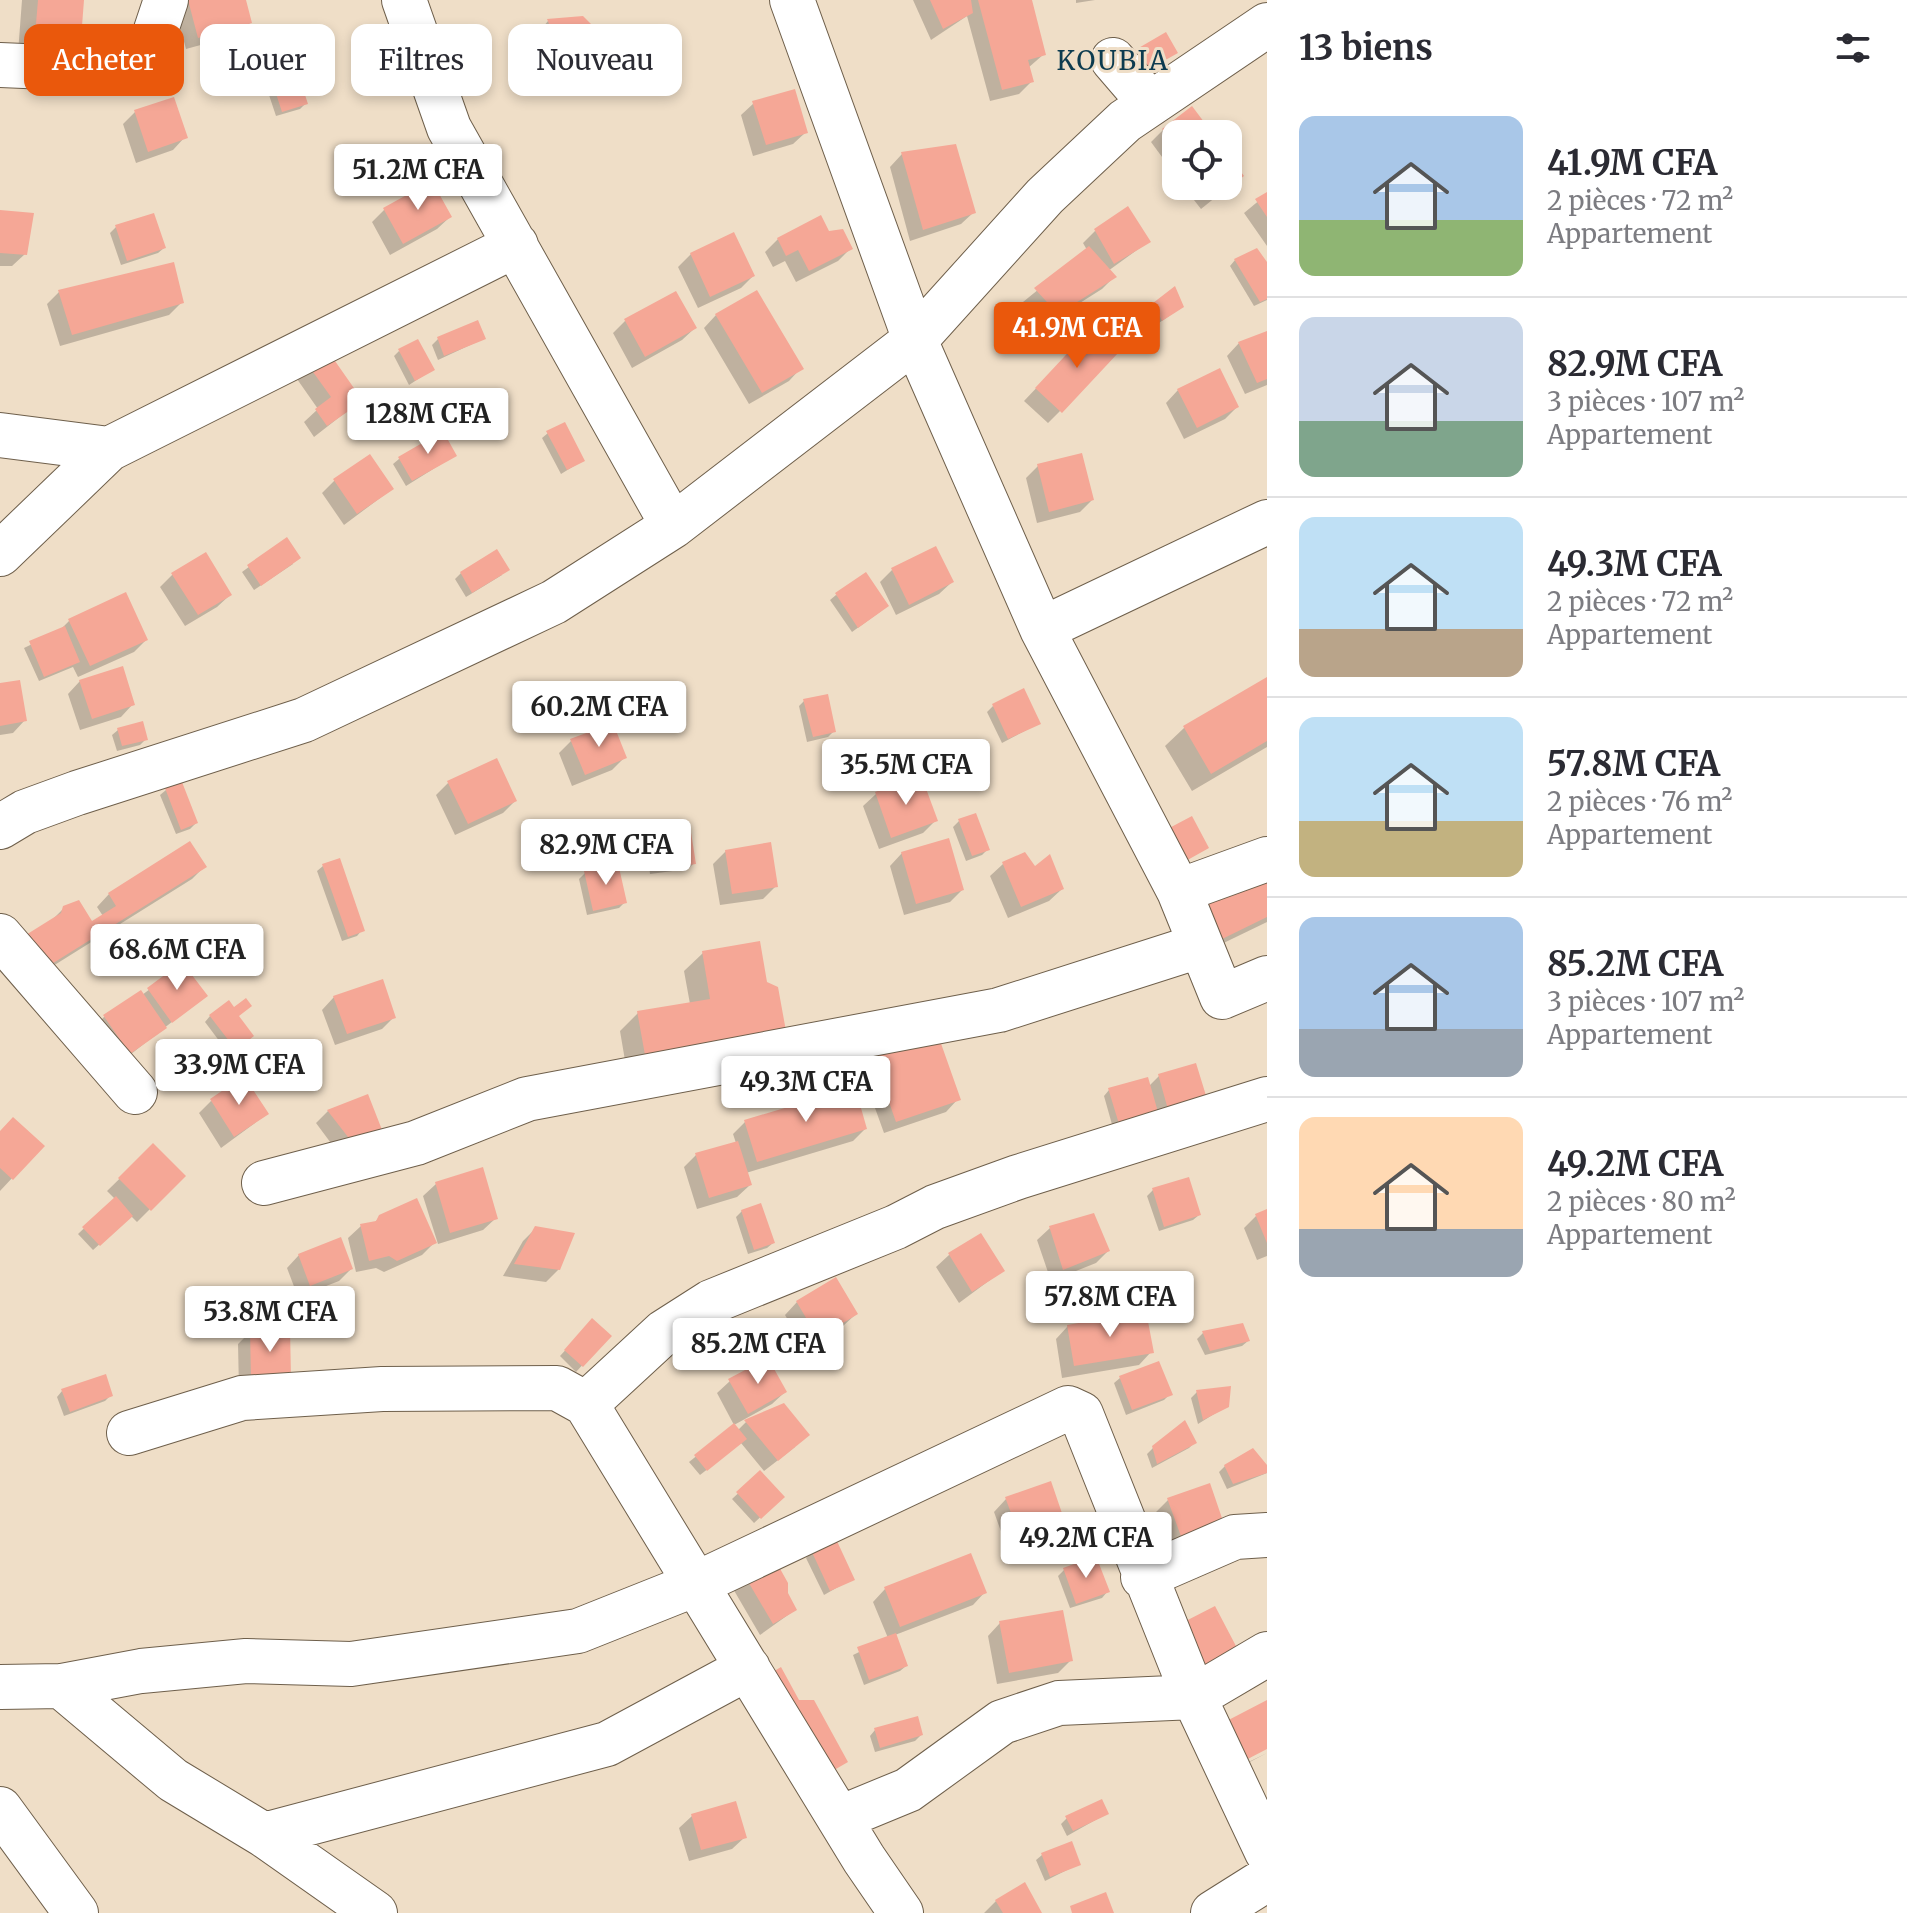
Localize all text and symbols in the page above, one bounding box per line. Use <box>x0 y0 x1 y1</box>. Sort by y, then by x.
chip: Acheter <box>24 24 184 96</box>
chip: Louer <box>200 24 335 96</box>
chip: Filtres <box>351 24 492 96</box>
chip: Nouveau <box>508 24 682 96</box>
icon: filters <box>1831 26 1875 70</box>
text: 13 biens <box>1299 27 1433 69</box>
district label: KOUBIA <box>1056 44 1170 77</box>
map controls <box>1162 120 1242 200</box>
button: locate <box>1162 120 1242 200</box>
text: 41.9M CFA <box>1547 142 1717 184</box>
pin: 51.2M CFA <box>326 144 510 212</box>
icon: home <box>1363 148 1459 244</box>
text: 51.2M CFA <box>352 153 484 186</box>
text: 2 pièces · 72 m² <box>1547 184 1733 217</box>
text: Appartement <box>1547 217 1712 250</box>
pin: 41.9M CFA <box>985 302 1169 370</box>
text: 41.9M CFA <box>1012 311 1142 344</box>
text: 82.9M CFA <box>1547 343 1722 385</box>
icon: home <box>1363 349 1459 445</box>
text: 3 pièces · 107 m² <box>1547 385 1744 418</box>
pin: 128M CFA <box>345 388 511 456</box>
text: 128M CFA <box>365 397 491 430</box>
text: Appartement <box>1547 418 1712 451</box>
text: 49.3M CFA <box>1547 543 1721 585</box>
icon: home <box>1363 549 1459 645</box>
text: 2 pièces · 72 m² <box>1547 585 1733 618</box>
text: Appartement <box>1547 618 1712 651</box>
pin: 60.2M CFA <box>507 681 691 749</box>
text: 60.2M CFA <box>530 690 668 723</box>
pin: 35.5M CFA <box>814 739 998 807</box>
text: 57.8M CFA <box>1547 743 1720 785</box>
text: 35.5M CFA <box>840 748 972 781</box>
icon: home <box>1363 749 1459 845</box>
text: 2 pièces · 76 m² <box>1547 785 1732 818</box>
text: Appartement <box>1547 818 1712 851</box>
pin: 82.9M CFA <box>514 819 698 887</box>
text: 82.9M CFA <box>539 828 673 861</box>
pin: 68.6M CFA <box>85 924 269 992</box>
text: 68.6M CFA <box>109 933 246 966</box>
text: 85.2M CFA <box>1547 943 1723 985</box>
icon: home <box>1363 949 1459 1045</box>
text: 3 pièces · 107 m² <box>1547 985 1744 1018</box>
text: Appartement <box>1547 1018 1712 1051</box>
pin: 33.9M CFA <box>147 1039 331 1107</box>
text: 33.9M CFA <box>173 1048 305 1081</box>
pin: 49.3M CFA <box>714 1056 898 1124</box>
text: 49.3M CFA <box>739 1065 873 1098</box>
text: 49.2M CFA <box>1547 1143 1723 1185</box>
icon: home <box>1363 1149 1459 1245</box>
text: 2 pièces · 80 m² <box>1547 1185 1736 1218</box>
text: Appartement <box>1547 1218 1712 1251</box>
pin: 57.8M CFA <box>1018 1271 1202 1339</box>
text: 57.8M CFA <box>1044 1280 1176 1313</box>
pin: 53.8M CFA <box>178 1286 362 1354</box>
text: 53.8M CFA <box>203 1295 337 1328</box>
pin: 85.2M CFA <box>666 1318 850 1386</box>
text: 85.2M CFA <box>691 1327 825 1360</box>
pin: 49.2M CFA <box>994 1512 1178 1580</box>
text: 49.2M CFA <box>1019 1521 1153 1554</box>

